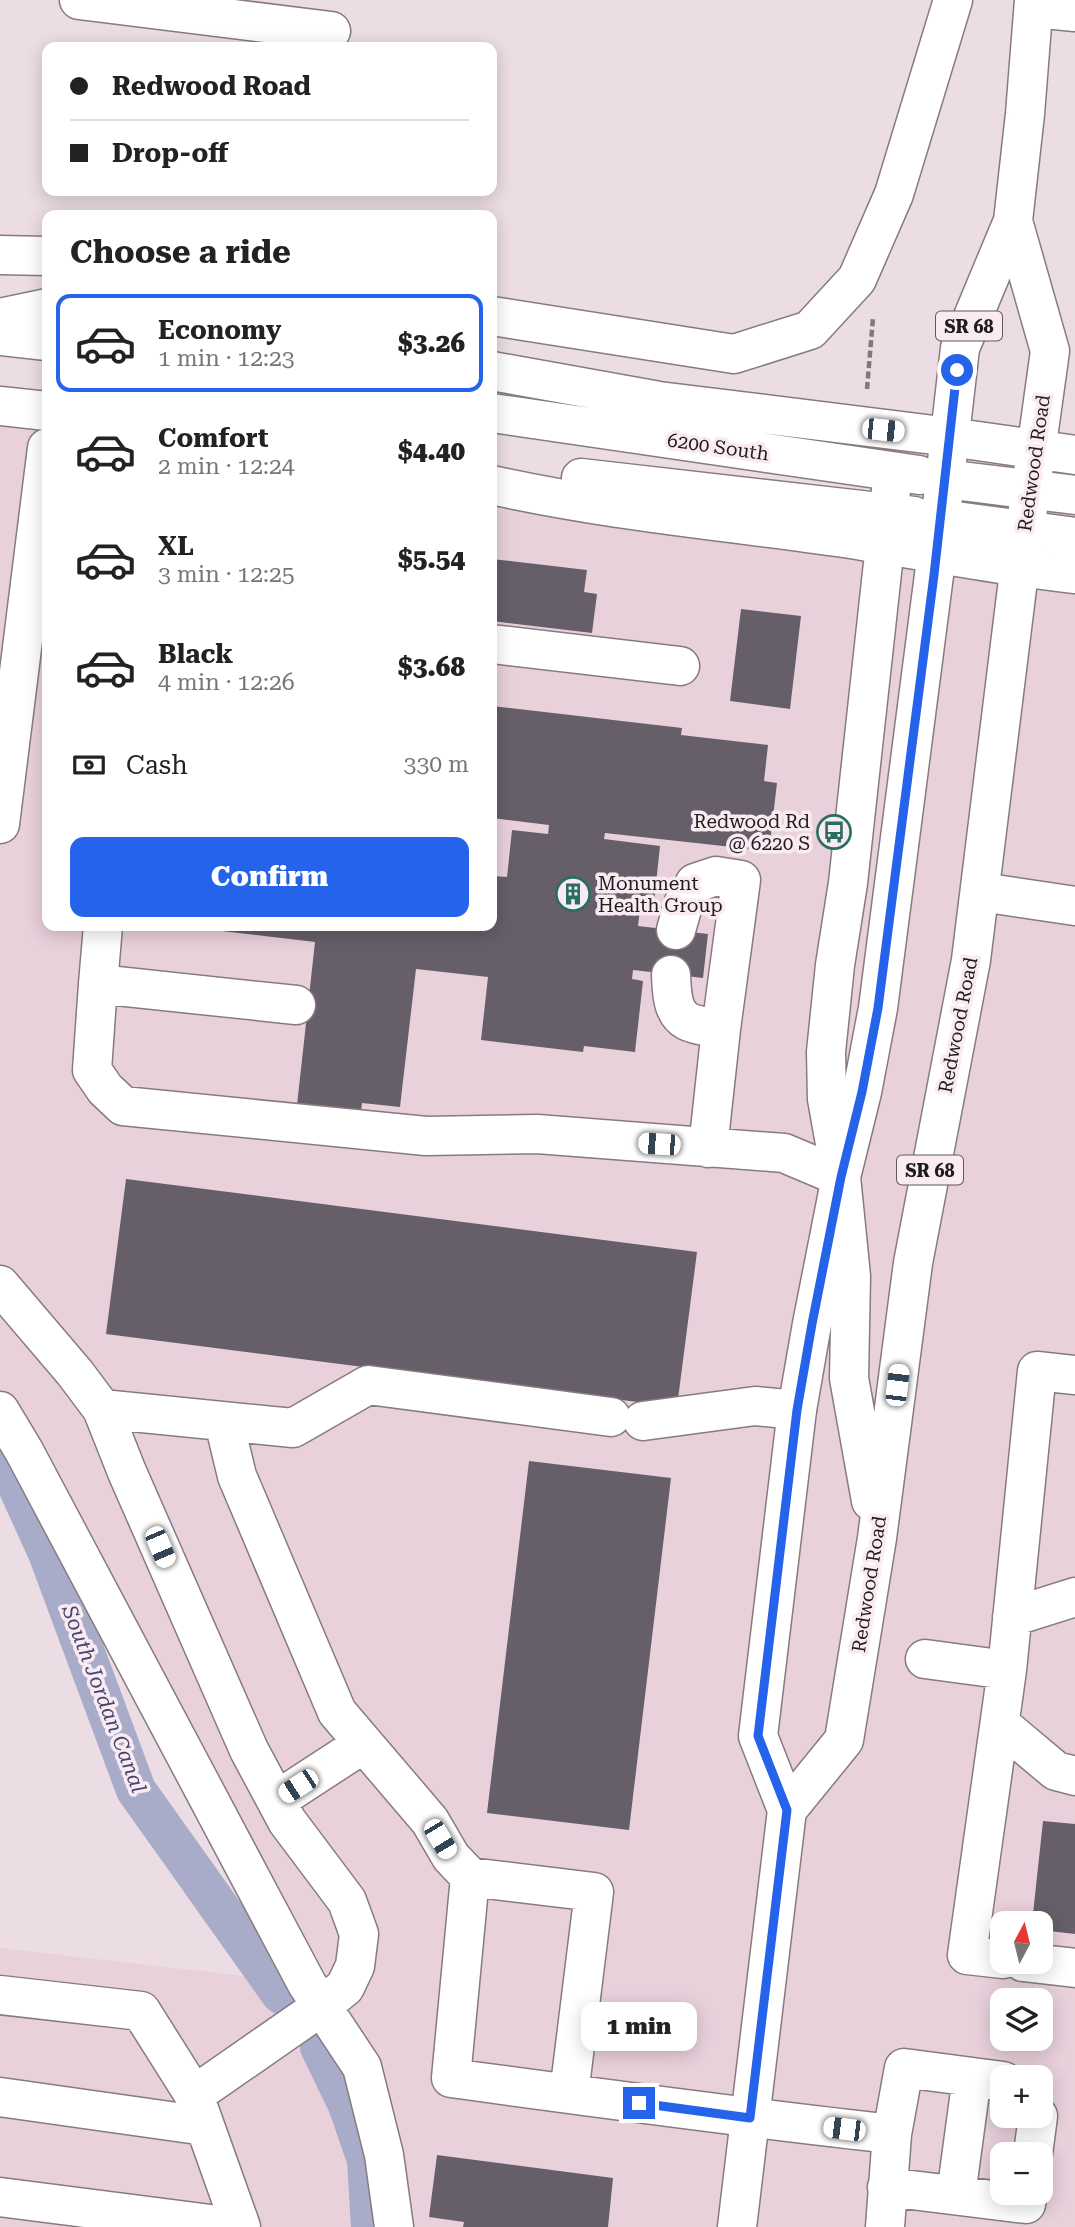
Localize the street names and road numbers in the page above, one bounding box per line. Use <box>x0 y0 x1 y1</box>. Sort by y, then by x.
road number: SR 68 <box>936 312 1002 340</box>
street label: Redwood Road <box>1013 393 1055 533</box>
street label: 6200 South <box>666 428 770 466</box>
street label: Redwood Road <box>934 955 982 1095</box>
road number: SR 68 <box>897 1156 963 1184</box>
street label: Redwood Road <box>847 1514 891 1654</box>

